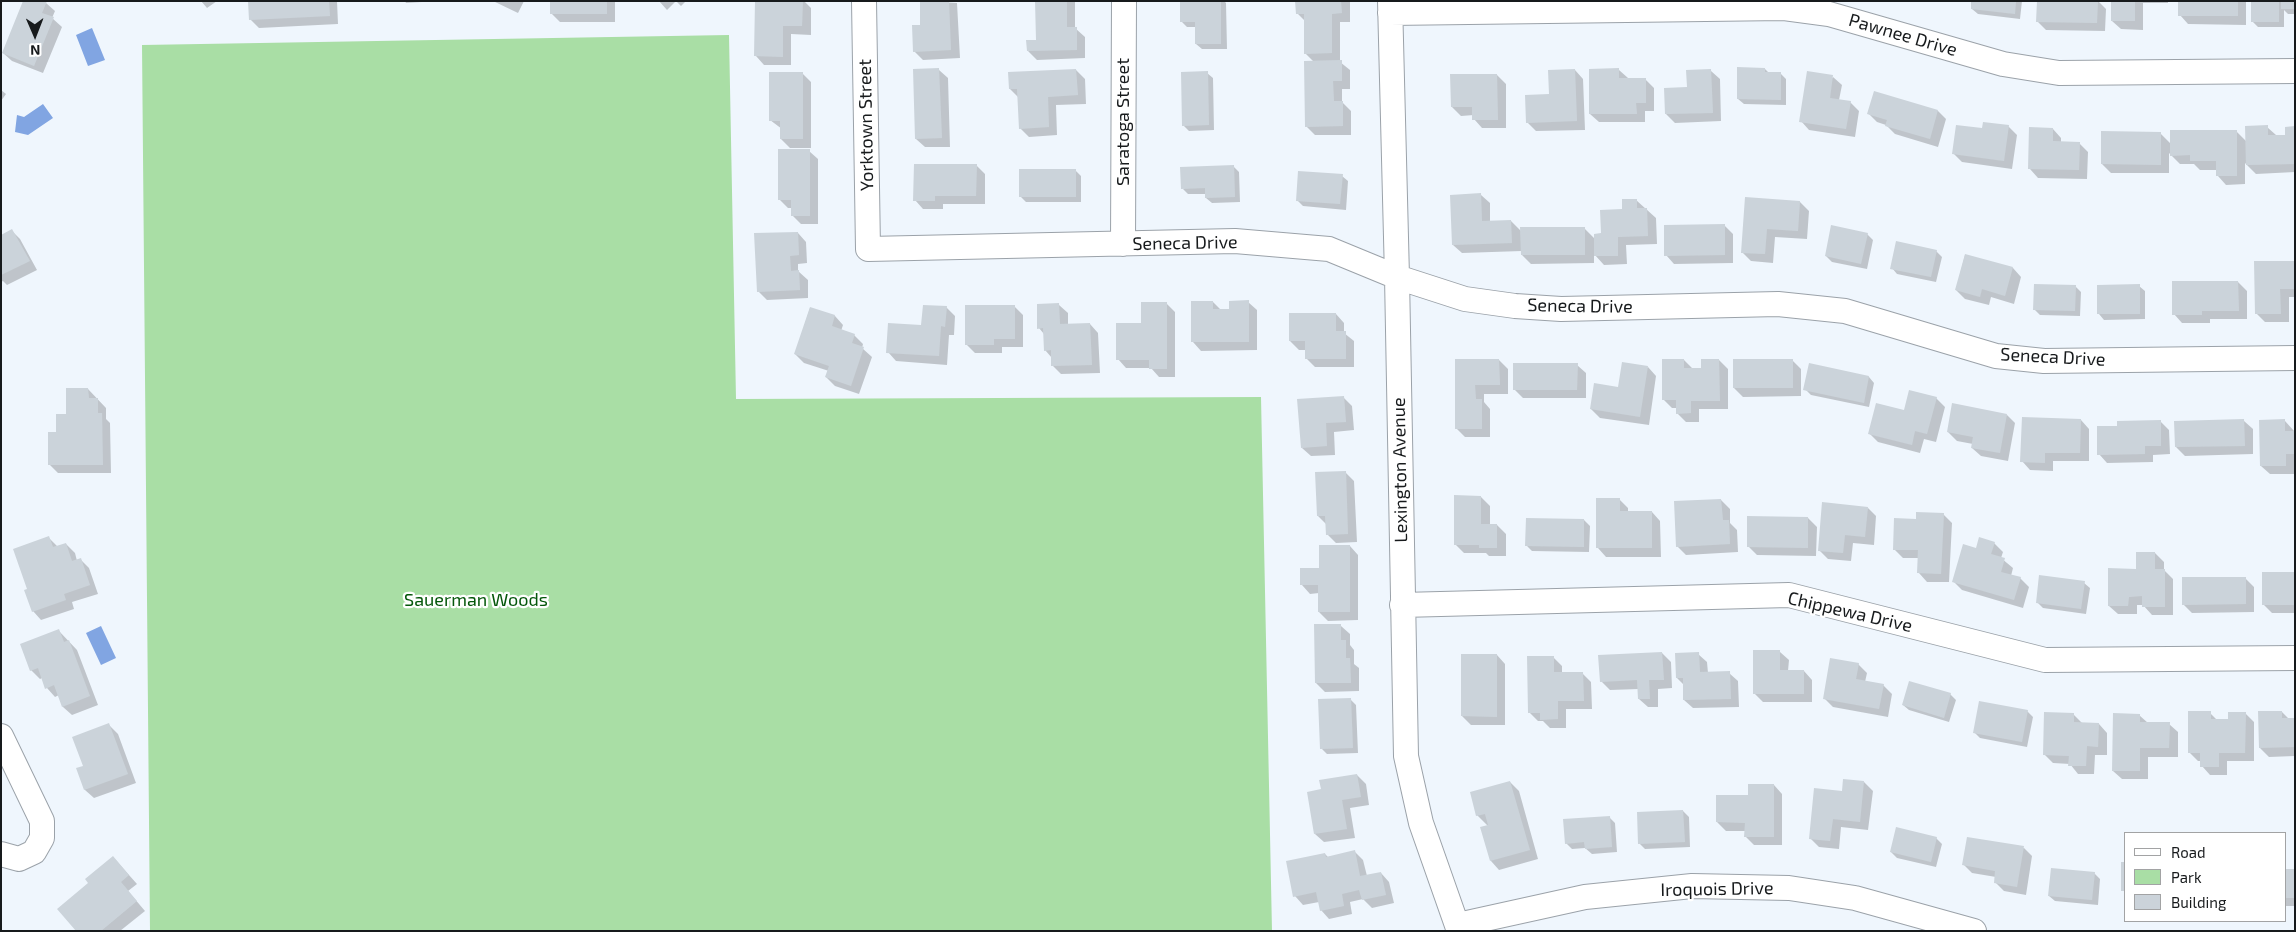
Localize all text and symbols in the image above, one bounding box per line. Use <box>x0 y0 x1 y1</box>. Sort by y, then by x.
street label: Pawnee Drive <box>1846 9 1960 61</box>
north arrow <box>10 10 60 60</box>
text: N <box>30 42 40 59</box>
street label: Saratoga Street <box>1112 58 1134 186</box>
street label: Yorktown Street <box>854 59 878 191</box>
street label: Seneca Drive <box>1132 231 1238 255</box>
street label: Seneca Drive <box>1527 294 1633 318</box>
street label: Seneca Drive <box>2000 343 2106 371</box>
street label: Lexington Avenue <box>1388 397 1412 543</box>
street label: Chippewa Drive <box>1786 587 1914 637</box>
park label: Sauerman Woods <box>404 589 548 611</box>
legend <box>2124 832 2286 922</box>
text: Road <box>2171 843 2206 861</box>
text: Park <box>2171 868 2202 886</box>
street label: Iroquois Drive <box>1660 877 1774 901</box>
text: Building <box>2171 893 2226 911</box>

